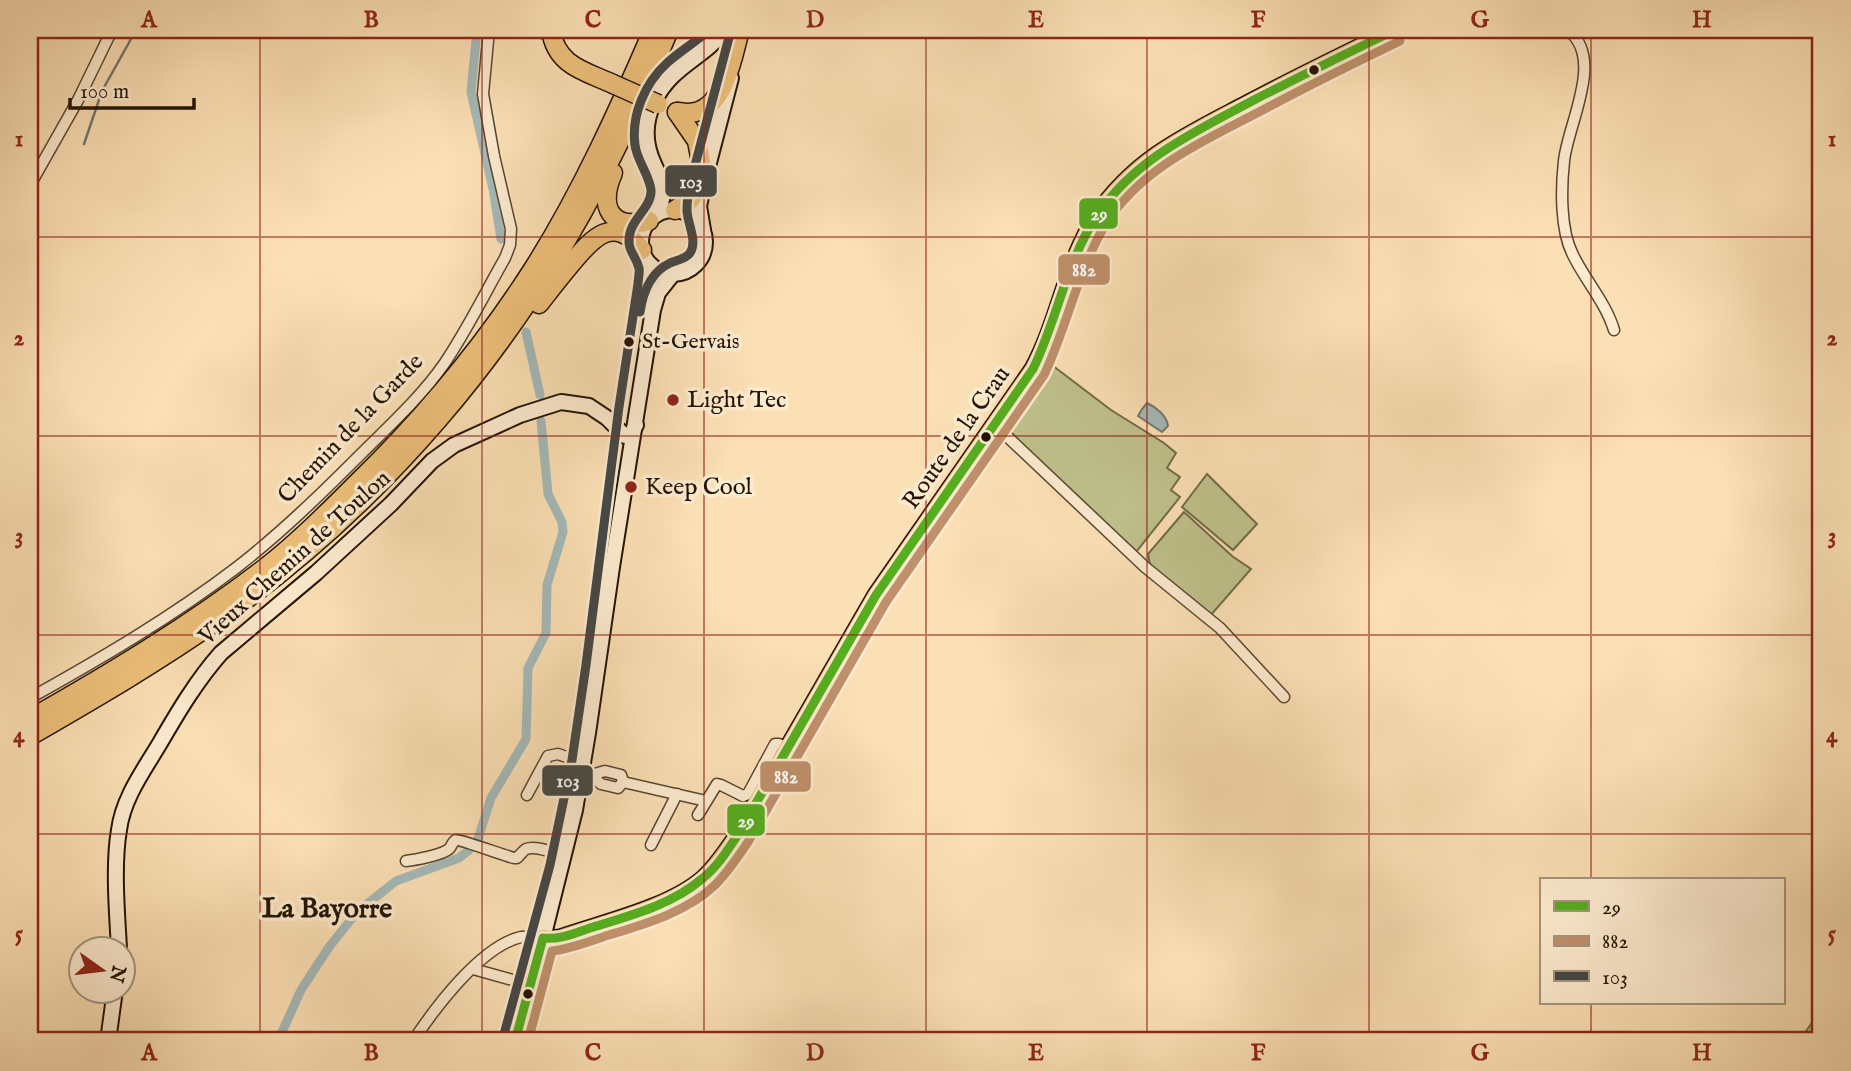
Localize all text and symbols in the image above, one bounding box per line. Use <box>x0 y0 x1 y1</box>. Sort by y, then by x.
text: A <box>140 6 158 35</box>
text: B <box>363 6 379 35</box>
text: C <box>585 6 602 35</box>
text: D <box>806 6 824 35</box>
text: E <box>1028 6 1044 35</box>
text: F <box>1251 6 1266 35</box>
text: G <box>1471 6 1490 35</box>
text: H <box>1692 6 1712 35</box>
unlabelled marker <box>1307 63 1321 77</box>
scale bar <box>70 66 194 110</box>
text: 100 m <box>80 79 129 106</box>
text: 1 <box>15 125 23 154</box>
text: 1 <box>1828 125 1836 154</box>
line badge: 103 <box>664 164 718 198</box>
text: 103 <box>679 171 703 195</box>
line badge: 29 <box>1078 197 1119 230</box>
text: 29 <box>1090 203 1108 227</box>
line badge: 882 <box>1057 253 1111 286</box>
text: 882 <box>1072 259 1096 283</box>
text: 2 <box>14 324 25 353</box>
text: 2 <box>1827 324 1838 353</box>
place label: St-Gervais <box>642 328 740 356</box>
marker: St-Gervais <box>622 335 636 349</box>
street label: Chemin de la Garde <box>271 347 431 511</box>
street label: Route de la Crau <box>896 360 1018 516</box>
place label: Light Tec <box>687 385 786 416</box>
marker: Light Tec <box>665 392 681 408</box>
unlabelled marker <box>979 430 993 444</box>
street label: Vieux Chemin de Toulon <box>192 463 398 653</box>
place label: Keep Cool <box>645 472 753 503</box>
marker: Keep Cool <box>623 479 639 495</box>
text: 3 <box>15 522 23 551</box>
text: 3 <box>1828 522 1836 551</box>
text: 4 <box>13 721 25 750</box>
text: 4 <box>1826 721 1838 750</box>
line badge: 882 <box>759 760 812 793</box>
line badge: 103 <box>541 764 594 797</box>
text: 882 <box>774 766 798 790</box>
text: 103 <box>556 770 580 794</box>
line badge: 29 <box>726 803 766 837</box>
text: 29 <box>737 810 755 834</box>
legend <box>1540 878 1784 1004</box>
district label: La Bayorre <box>262 892 392 927</box>
text: 29 <box>1602 895 1621 922</box>
text: 5 <box>15 920 24 949</box>
text: 5 <box>1828 920 1837 949</box>
text: 882 <box>1602 929 1628 956</box>
north arrow <box>66 934 136 1004</box>
text: N <box>103 962 130 985</box>
text: 103 <box>1602 965 1628 992</box>
unlabelled marker <box>521 987 535 1001</box>
text: A <box>140 1039 158 1068</box>
text: B <box>363 1039 379 1068</box>
text: C <box>585 1039 602 1068</box>
text: D <box>806 1039 824 1068</box>
text: E <box>1028 1039 1044 1068</box>
text: F <box>1251 1039 1266 1068</box>
text: G <box>1471 1039 1490 1068</box>
text: H <box>1692 1039 1712 1068</box>

